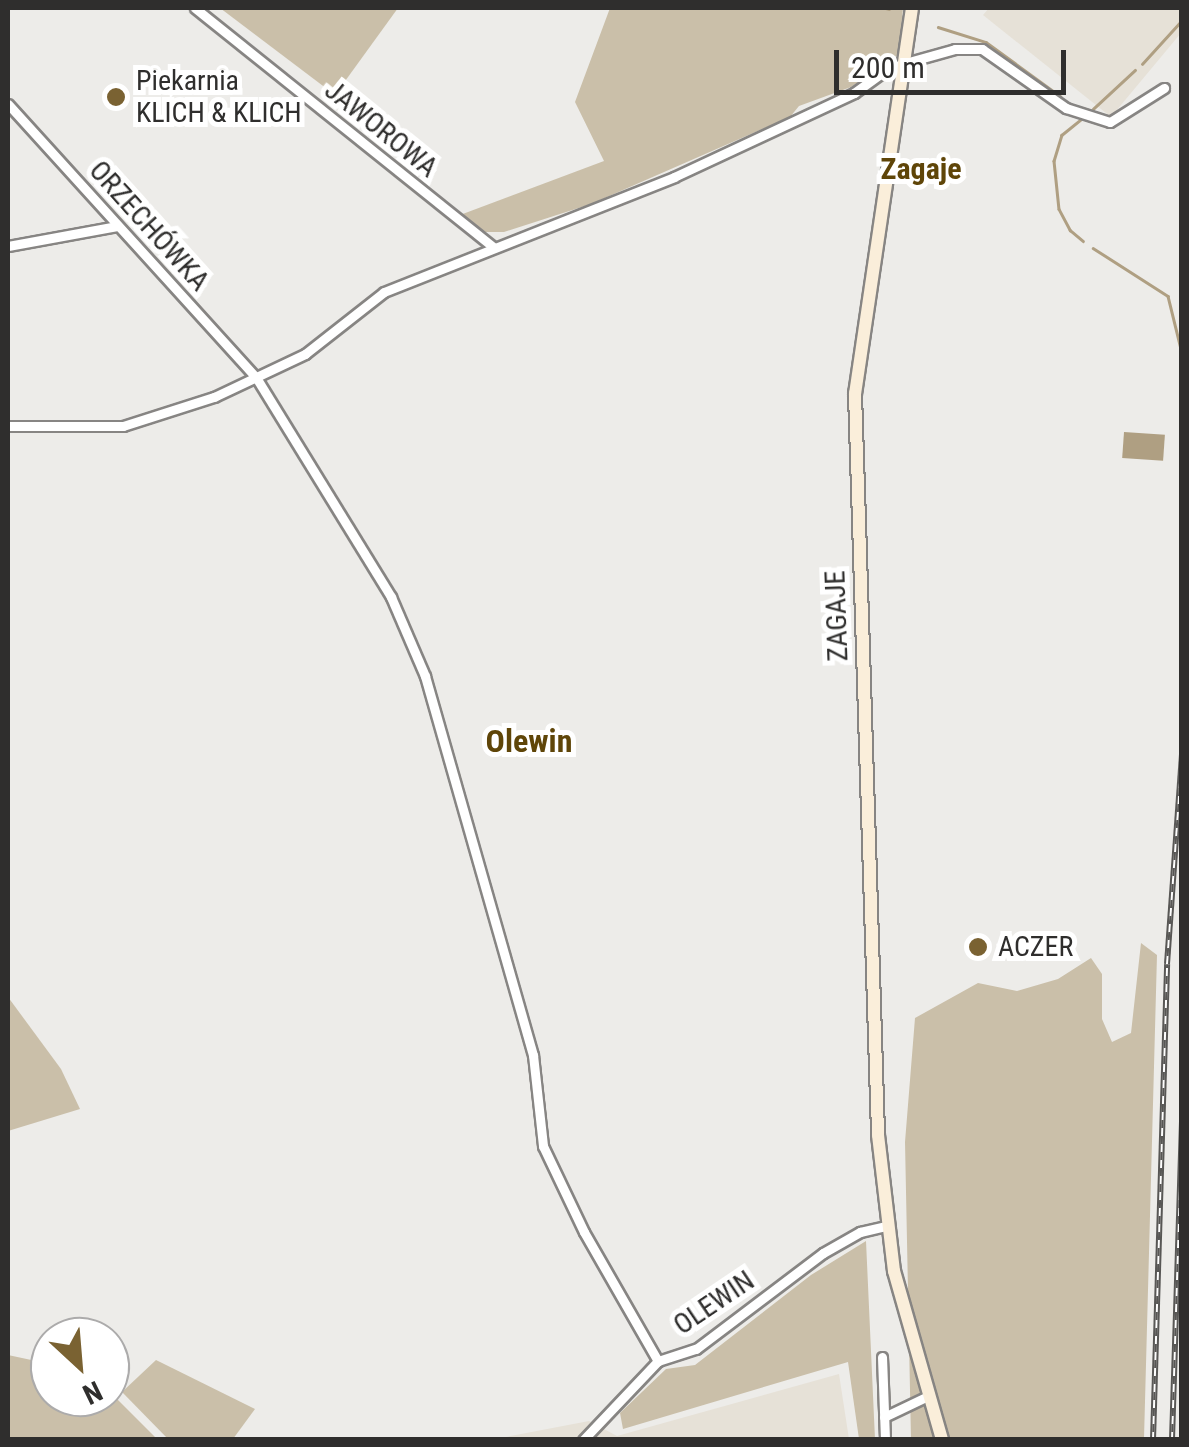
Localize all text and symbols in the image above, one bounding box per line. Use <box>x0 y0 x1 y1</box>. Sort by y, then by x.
scale bar <box>839 30 1072 92</box>
text: 200 m <box>851 50 925 85</box>
place label: Piekarnia KLICH & KLICH <box>136 64 302 130</box>
street label: JAWOROWA <box>318 73 444 185</box>
marker: Piekarnia KLICH & KLICH <box>105 86 127 108</box>
district label: Zagaje <box>881 151 961 187</box>
street label: ORZECHÓWKA <box>82 154 216 298</box>
street label: ZAGAJE <box>819 570 855 662</box>
district label: Olewin <box>486 722 572 760</box>
place label: ACZER <box>998 930 1073 964</box>
marker: ACZER <box>967 936 989 958</box>
street label: OLEWIN <box>667 1264 761 1342</box>
north arrow <box>30 1317 130 1417</box>
text: N <box>78 1374 107 1411</box>

